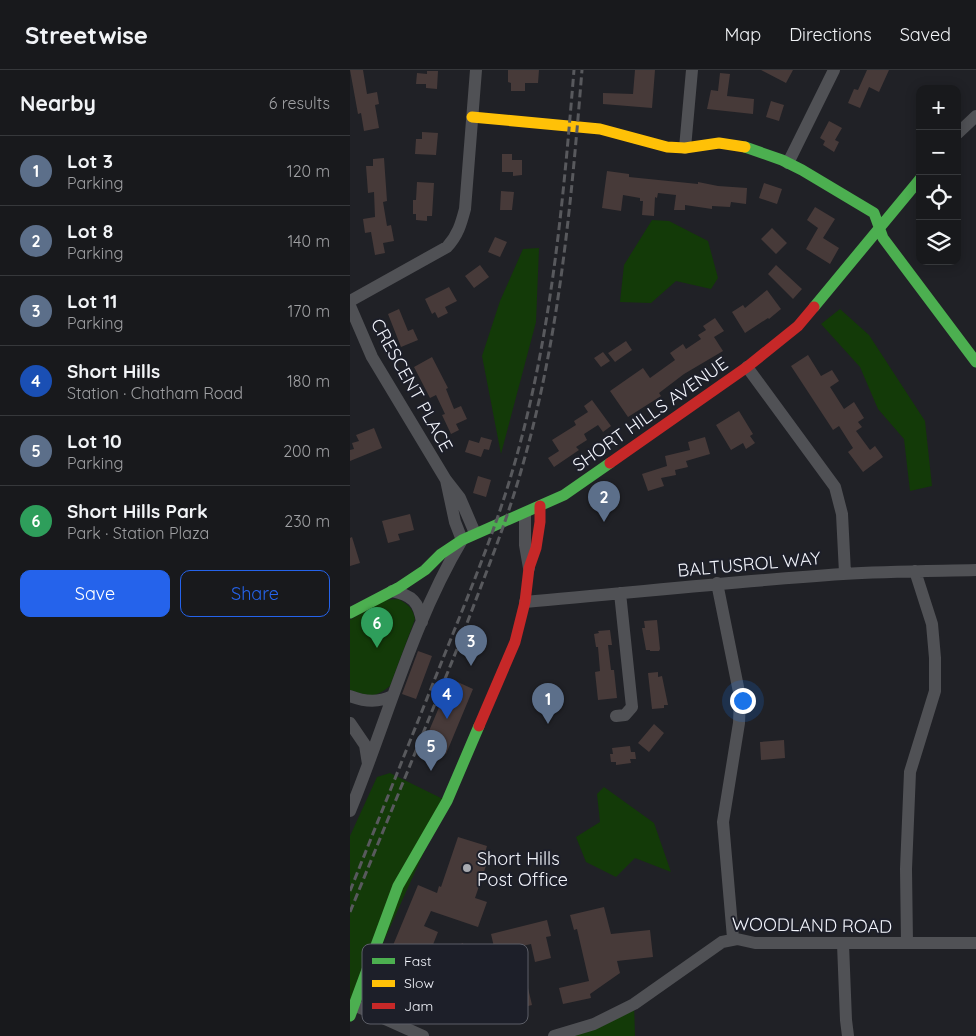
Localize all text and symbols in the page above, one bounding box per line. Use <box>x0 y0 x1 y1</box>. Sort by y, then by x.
text: Streetwise <box>25 20 148 50</box>
text: Map <box>724 23 761 46</box>
text: Directions <box>789 23 872 46</box>
text: Saved <box>900 23 951 46</box>
map controls <box>916 85 961 265</box>
button: + <box>916 85 961 130</box>
text: Nearby <box>20 90 96 116</box>
text: 6 results <box>269 93 330 113</box>
button: − <box>916 130 961 175</box>
text: Lot 3 <box>67 149 113 173</box>
text: 1 <box>33 161 39 181</box>
text: 120 m <box>287 161 330 181</box>
text: Parking <box>67 173 124 193</box>
button: locate <box>916 175 961 220</box>
text: Lot 8 <box>67 219 113 243</box>
button: layers <box>916 220 961 265</box>
text: 2 <box>31 231 41 251</box>
text: 140 m <box>287 231 330 251</box>
text: Parking <box>67 243 124 263</box>
text: Lot 11 <box>67 289 117 313</box>
text: 3 <box>32 301 40 321</box>
text: 170 m <box>287 301 330 321</box>
text: Parking <box>67 313 124 333</box>
street label: CRESCENT PLACE <box>366 314 458 456</box>
street label: SHORT HILLS AVENUE <box>568 352 732 476</box>
text: Short Hills <box>67 359 160 383</box>
text: 4 <box>31 371 41 391</box>
text: 180 m <box>287 371 330 391</box>
text: Station · Chatham Road <box>67 383 243 403</box>
text: Lot 10 <box>67 429 122 453</box>
text: 5 <box>31 441 41 461</box>
text: 200 m <box>283 441 330 461</box>
text: Parking <box>67 453 124 473</box>
pin: 2 <box>588 481 620 522</box>
text: Short Hills Park <box>67 499 208 523</box>
text: 6 <box>32 511 40 531</box>
text: 230 m <box>284 511 330 531</box>
text: Park · Station Plaza <box>67 523 209 543</box>
street label: BALTUSROL WAY <box>676 546 822 582</box>
button: Save <box>20 570 170 617</box>
button: Share <box>180 570 330 617</box>
pin: 6 <box>361 607 393 648</box>
pin: 3 <box>455 625 487 666</box>
pin: 4 <box>431 678 463 719</box>
pin: 1 <box>532 683 564 724</box>
your location <box>730 688 756 714</box>
pin: 5 <box>415 730 447 771</box>
place label: Short Hills Post Office <box>477 847 568 891</box>
marker: Short Hills Post Office <box>461 862 473 874</box>
street label: WOODLAND ROAD <box>732 912 892 938</box>
legend <box>362 944 528 1024</box>
text: Fast <box>404 952 432 970</box>
text: Slow <box>404 974 434 992</box>
text: Jam <box>404 997 433 1015</box>

